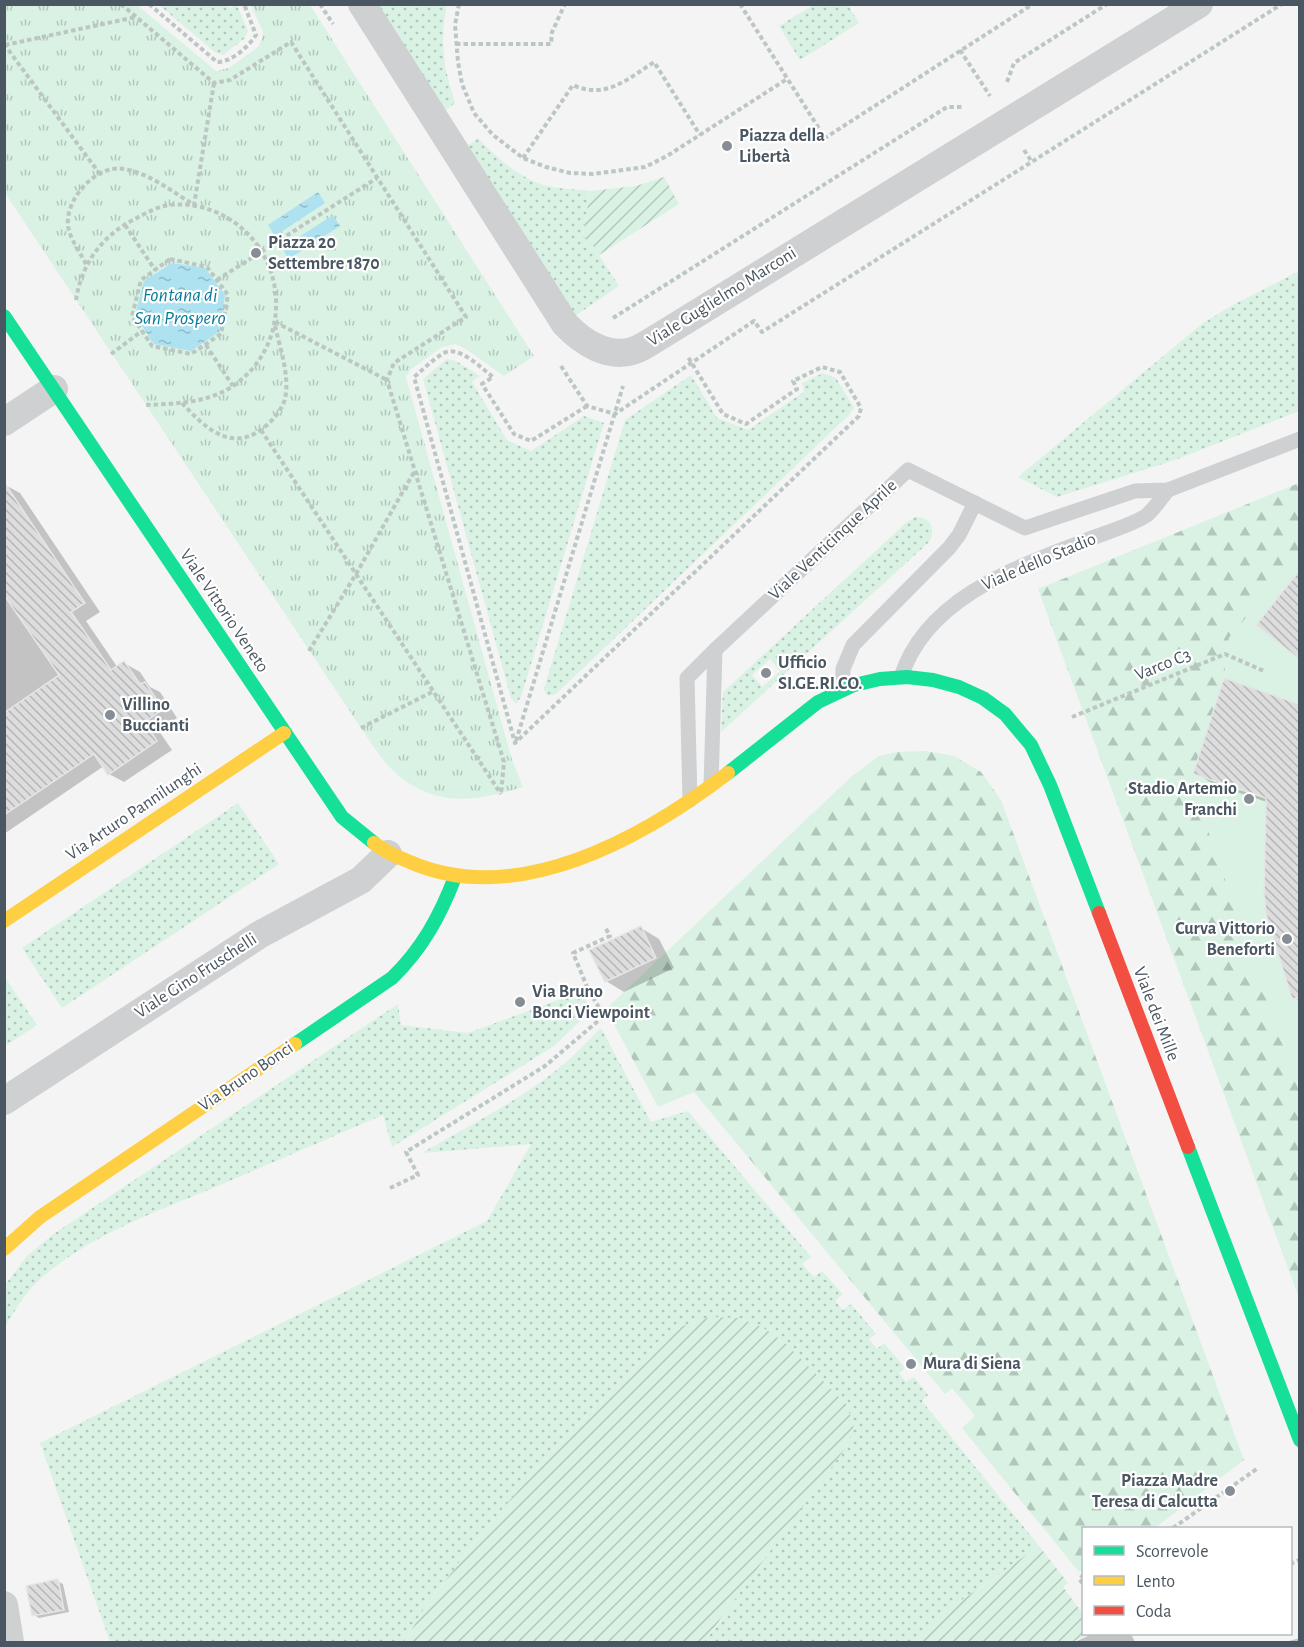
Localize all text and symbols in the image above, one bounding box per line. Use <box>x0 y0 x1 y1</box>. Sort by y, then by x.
place label: Piazza della Libertà <box>739 127 825 166</box>
marker: Piazza della Libertà <box>720 139 734 153</box>
place label: Piazza 20 Settembre 1870 <box>268 234 380 273</box>
street label: Viale Guglielmo Marconi <box>644 244 800 350</box>
marker: Piazza 20 Settembre 1870 <box>249 246 263 260</box>
water label: Fontana di San Prospero <box>134 285 226 328</box>
street label: Viale Venticinque Aprile <box>766 476 900 604</box>
street label: Viale dello Stadio <box>979 530 1099 594</box>
street label: Viale Vittorio Veneto <box>176 546 272 676</box>
street label: Varco C3 <box>1132 646 1194 684</box>
place label: Ufficio SI.GE.RI.CO. <box>778 654 862 693</box>
marker: Ufficio SI.GE.RI.CO. <box>759 666 773 680</box>
place label: Villino Buccianti <box>122 696 189 735</box>
marker: Villino Buccianti <box>103 708 117 722</box>
street label: Via Arturo Pannilunghi <box>63 760 205 864</box>
place label: Stadio Artemio Franchi <box>1128 780 1237 819</box>
marker: Stadio Artemio Franchi <box>1242 792 1256 806</box>
place label: Curva Vittorio Beneforti <box>1175 920 1275 959</box>
street label: Viale Gino Fruschelli <box>132 930 260 1022</box>
marker: Curva Vittorio Beneforti <box>1280 932 1294 946</box>
street label: Viale dei Mille <box>1130 964 1182 1064</box>
place label: Via Bruno Bonci Viewpoint <box>532 983 650 1022</box>
marker: Via Bruno Bonci Viewpoint <box>513 995 527 1009</box>
street label: Via Bruno Bonci <box>195 1039 297 1115</box>
place label: Mura di Siena <box>923 1355 1021 1373</box>
marker: Mura di Siena <box>904 1357 918 1371</box>
place label: Piazza Madre Teresa di Calcutta <box>1092 1472 1218 1511</box>
marker: Piazza Madre Teresa di Calcutta <box>1223 1484 1237 1498</box>
legend <box>1082 1527 1292 1635</box>
text: Scorrevole <box>1136 1543 1209 1561</box>
text: Lento <box>1136 1573 1175 1591</box>
text: Coda <box>1136 1603 1171 1621</box>

